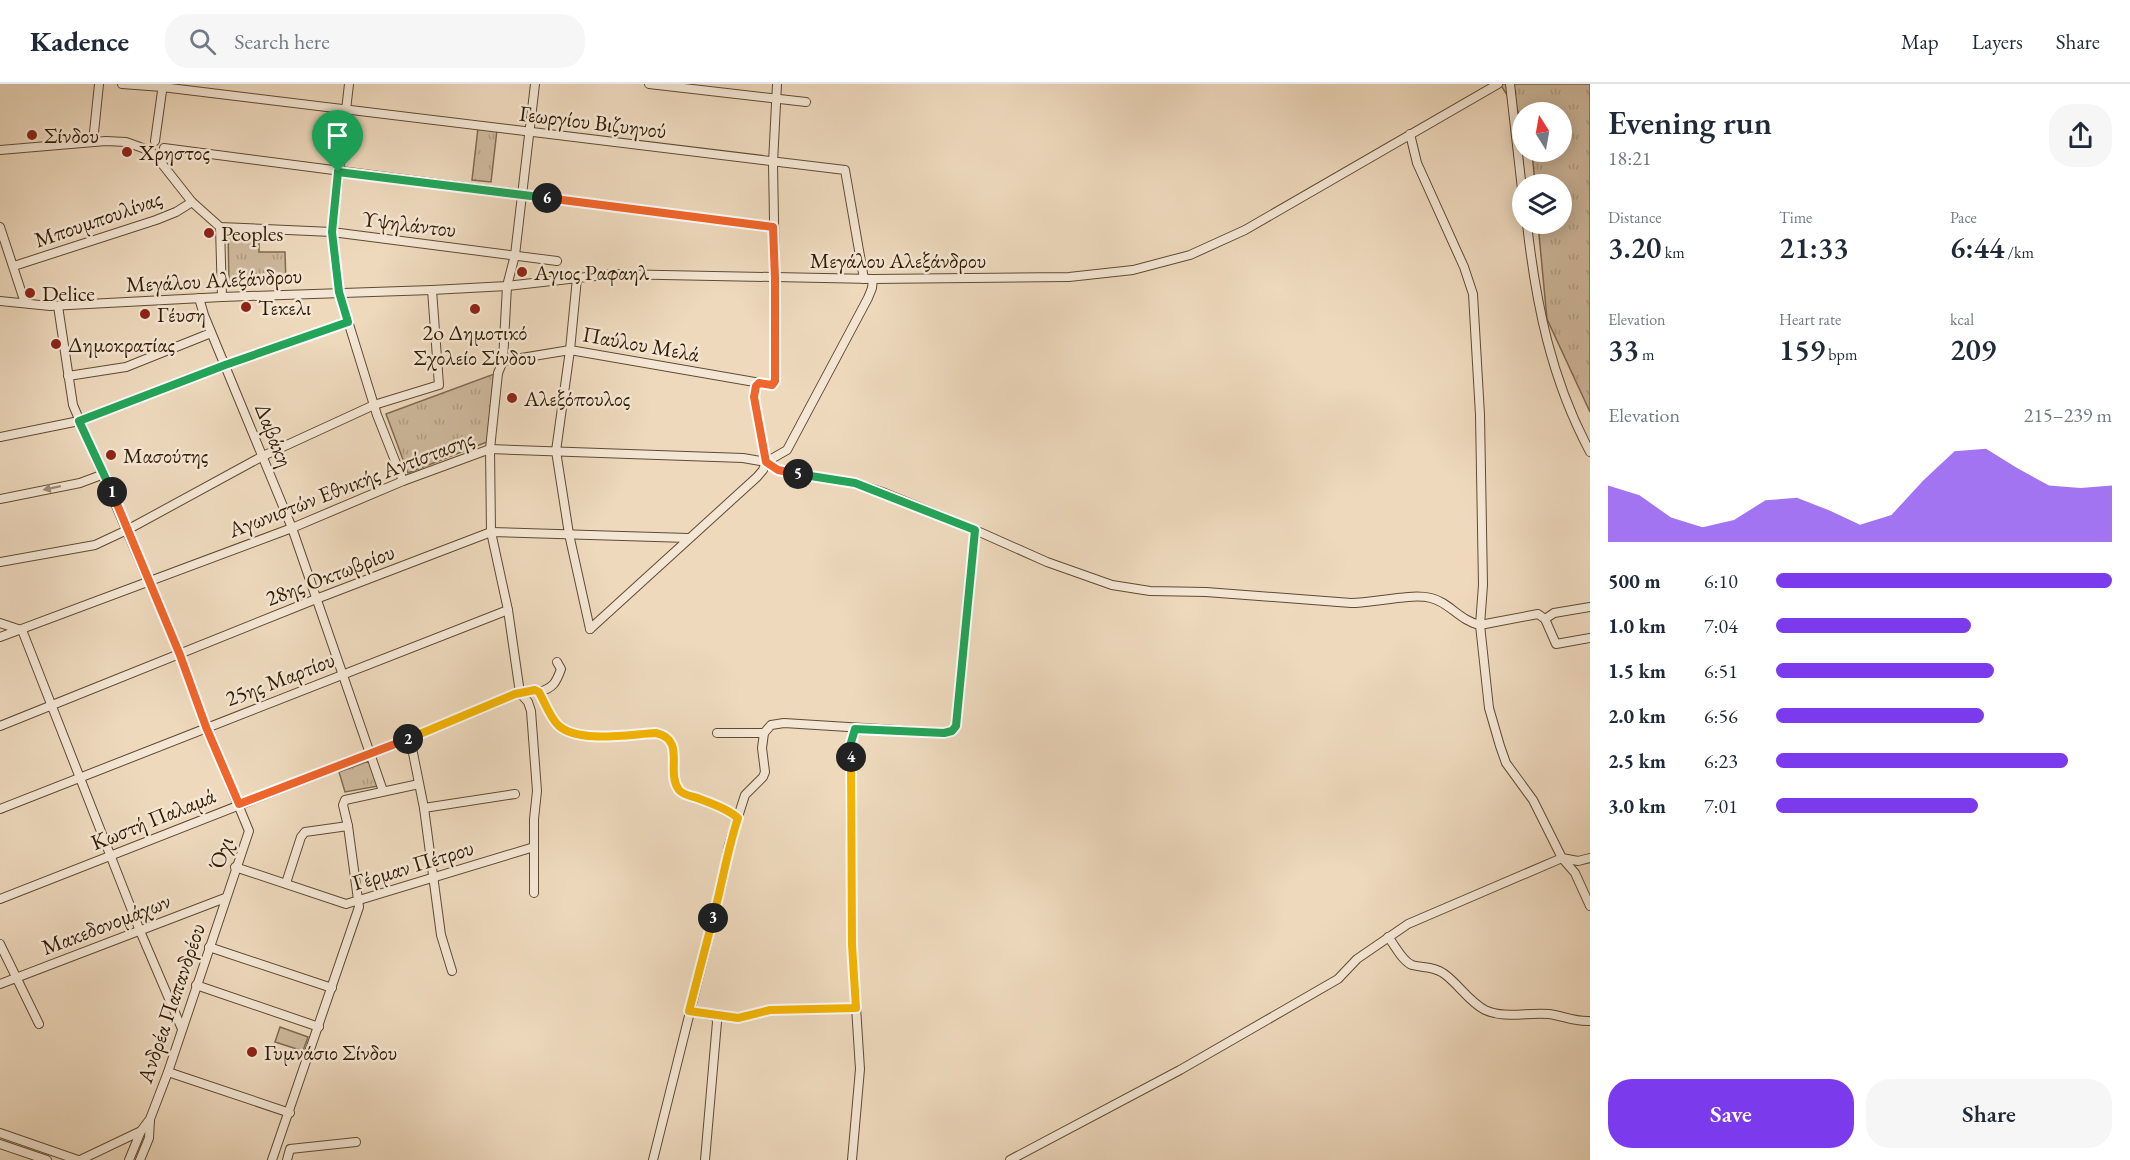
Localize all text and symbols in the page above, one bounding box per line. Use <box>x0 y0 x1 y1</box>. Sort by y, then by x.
search box <box>165 14 585 68</box>
text: Kadence <box>30 23 129 59</box>
icon: search <box>186 25 219 58</box>
text: Search here <box>234 27 330 56</box>
text: Map <box>1901 28 1939 55</box>
text: Layers <box>1972 28 2023 55</box>
text: Share <box>2056 28 2100 55</box>
street label: Γεωργίου Βιζυηνού <box>518 99 668 145</box>
text: Evening run <box>1608 101 1772 144</box>
north arrow <box>1512 102 1572 162</box>
map controls <box>1512 102 1572 234</box>
button: share <box>2049 104 2112 167</box>
pin <box>312 110 363 172</box>
icon: arrive <box>321 119 354 152</box>
place label: Σίνδου <box>44 121 99 150</box>
marker: Σίνδου <box>25 128 39 142</box>
place label: Χρηστος <box>138 138 210 167</box>
marker: Χρηστος <box>120 145 134 159</box>
text: 18:21 <box>1608 145 1651 171</box>
button: layers <box>1512 174 1572 234</box>
pin: 6 <box>532 183 562 213</box>
street label: Μπουμπουλίνας <box>30 184 166 254</box>
text: 6 <box>543 187 551 208</box>
street label: Υψηλάντου <box>360 204 458 244</box>
text: Distance <box>1608 207 1661 228</box>
text: Time <box>1779 207 1812 228</box>
text: Pace <box>1950 207 1977 228</box>
place label: Peoples <box>221 219 283 248</box>
marker: Peoples <box>202 226 216 240</box>
text: 3.20 <box>1608 228 1661 267</box>
text: 21:33 <box>1779 228 1849 267</box>
text: 6:44 <box>1950 228 2004 267</box>
text: km <box>1661 242 1685 263</box>
text: /km <box>2004 242 2034 263</box>
street label: Μεγάλου Αλεξάνδρου <box>810 246 986 275</box>
place label: Αγιος Ραφαηλ <box>533 258 650 287</box>
street label: Μεγάλου Αλεξάνδρου <box>125 261 303 299</box>
marker: Αγιος Ραφαηλ <box>515 265 529 279</box>
place label: Delice <box>42 279 95 308</box>
marker: Delice <box>23 286 37 300</box>
place label: Τεκελι <box>258 293 311 322</box>
place label: Γέυση <box>157 300 206 329</box>
marker: Τεκελι <box>239 300 253 314</box>
marker: 2o Δημοτικό Σχολείο Σίνδου <box>468 302 482 316</box>
marker: Γέυση <box>138 307 152 321</box>
text: Elevation <box>1608 309 1666 330</box>
text: Heart rate <box>1779 309 1841 330</box>
text: kcal <box>1950 309 1974 330</box>
place label: 2o Δημοτικό Σχολείο Σίνδου <box>414 318 536 372</box>
street label: Παύλου Μελά <box>580 319 703 369</box>
place label: Δημοκρατίας <box>68 330 175 359</box>
text: 33 <box>1608 330 1639 369</box>
text: 159 <box>1779 330 1825 369</box>
text: 209 <box>1950 330 1996 369</box>
marker: Δημοκρατίας <box>49 337 63 351</box>
text: m <box>1639 344 1654 365</box>
text: bpm <box>1825 344 1857 365</box>
place label: Αλεξόπουλος <box>523 384 630 413</box>
marker: Αλεξόπουλος <box>505 391 519 405</box>
street label: Δαβάκη <box>248 399 300 471</box>
text: Elevation <box>1608 402 1680 428</box>
text: 215–239 m <box>2024 402 2112 428</box>
street label: Αγωνιστών Εθνικής Αντίστασης <box>223 424 478 545</box>
place label: Μασούτης <box>123 441 208 470</box>
marker: Μασούτης <box>104 448 118 462</box>
pin: 5 <box>783 459 813 489</box>
text: 5 <box>794 463 802 484</box>
pin: 1 <box>97 477 127 507</box>
text: 1 <box>108 481 116 502</box>
one-way arrow <box>43 484 62 494</box>
street label: 28ης Οκτωβρίου <box>261 537 399 613</box>
text: 500 m <box>1608 568 1661 594</box>
text: 6:10 <box>1704 568 1738 594</box>
text: 1.0 km <box>1608 613 1666 639</box>
text: 7:04 <box>1704 613 1738 639</box>
street label: 25ης Μαρτίου <box>221 645 339 713</box>
text: 1.5 km <box>1608 658 1666 684</box>
text: 6:51 <box>1704 658 1738 684</box>
text: 2.0 km <box>1608 703 1666 729</box>
text: 6:56 <box>1704 703 1738 729</box>
pin: 2 <box>393 724 423 754</box>
text: 2 <box>404 728 412 749</box>
pin: 4 <box>836 742 866 772</box>
text: 4 <box>847 746 855 767</box>
text: 2.5 km <box>1608 748 1666 774</box>
text: 6:23 <box>1704 748 1738 774</box>
street label: Κωστή Παλαμά <box>87 781 220 857</box>
text: 3.0 km <box>1608 793 1666 819</box>
text: 7:01 <box>1704 793 1738 819</box>
street label: Όχι <box>201 833 240 874</box>
street label: Γέρμαν Πέτρου <box>349 833 477 897</box>
street label: Μακεδονομάχων <box>37 886 175 962</box>
pin: 3 <box>698 903 728 933</box>
text: 3 <box>709 907 717 928</box>
street label: Ανδρέα Παπανδρέου <box>130 919 212 1088</box>
place label: Γυμνάσιο Σίνδου <box>264 1038 397 1067</box>
marker: Γυμνάσιο Σίνδου <box>245 1045 259 1059</box>
button: Save <box>1608 1079 1854 1148</box>
button: Share <box>1866 1079 2112 1148</box>

